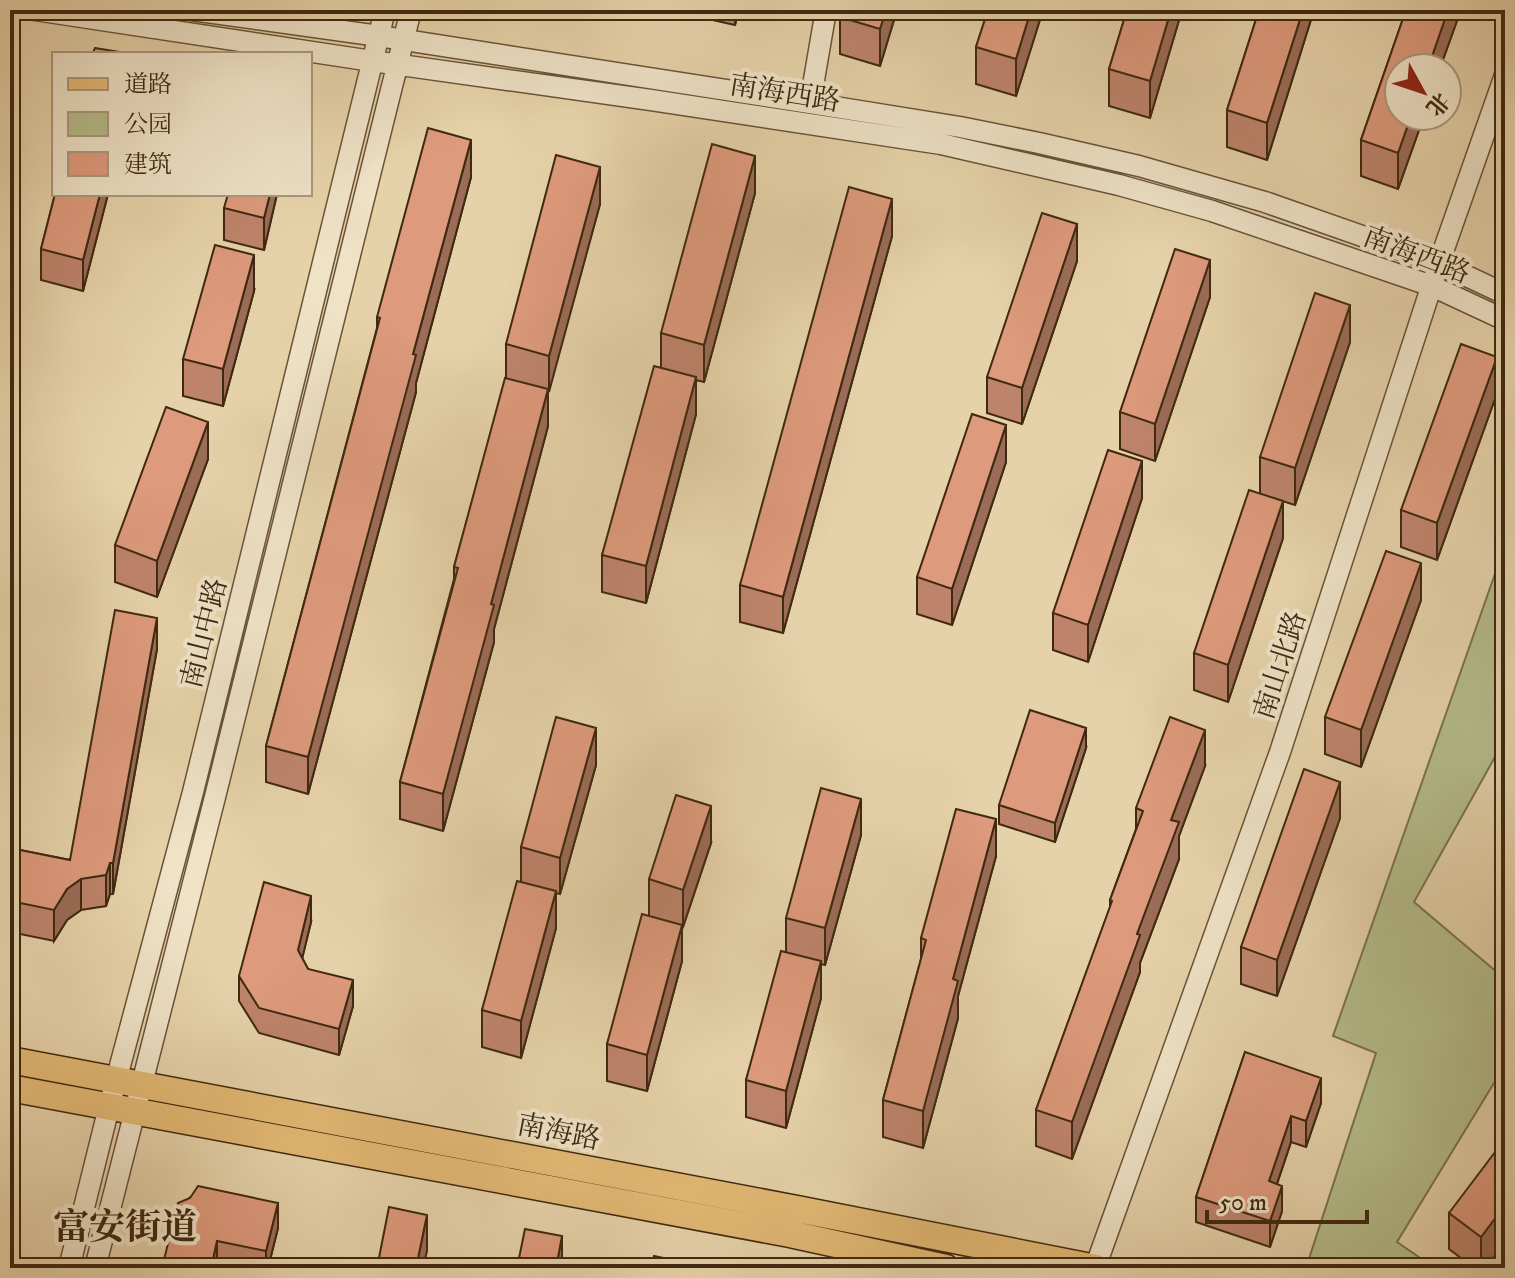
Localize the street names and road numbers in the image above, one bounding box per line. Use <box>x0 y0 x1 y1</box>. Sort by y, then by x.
street label: 南海西路 <box>727 67 843 120</box>
street label: 南海西路 <box>1358 219 1475 292</box>
street label: 南山中路 <box>174 575 235 692</box>
street label: 南山北路 <box>1246 607 1314 724</box>
street label: 南海路 <box>514 1107 603 1158</box>

